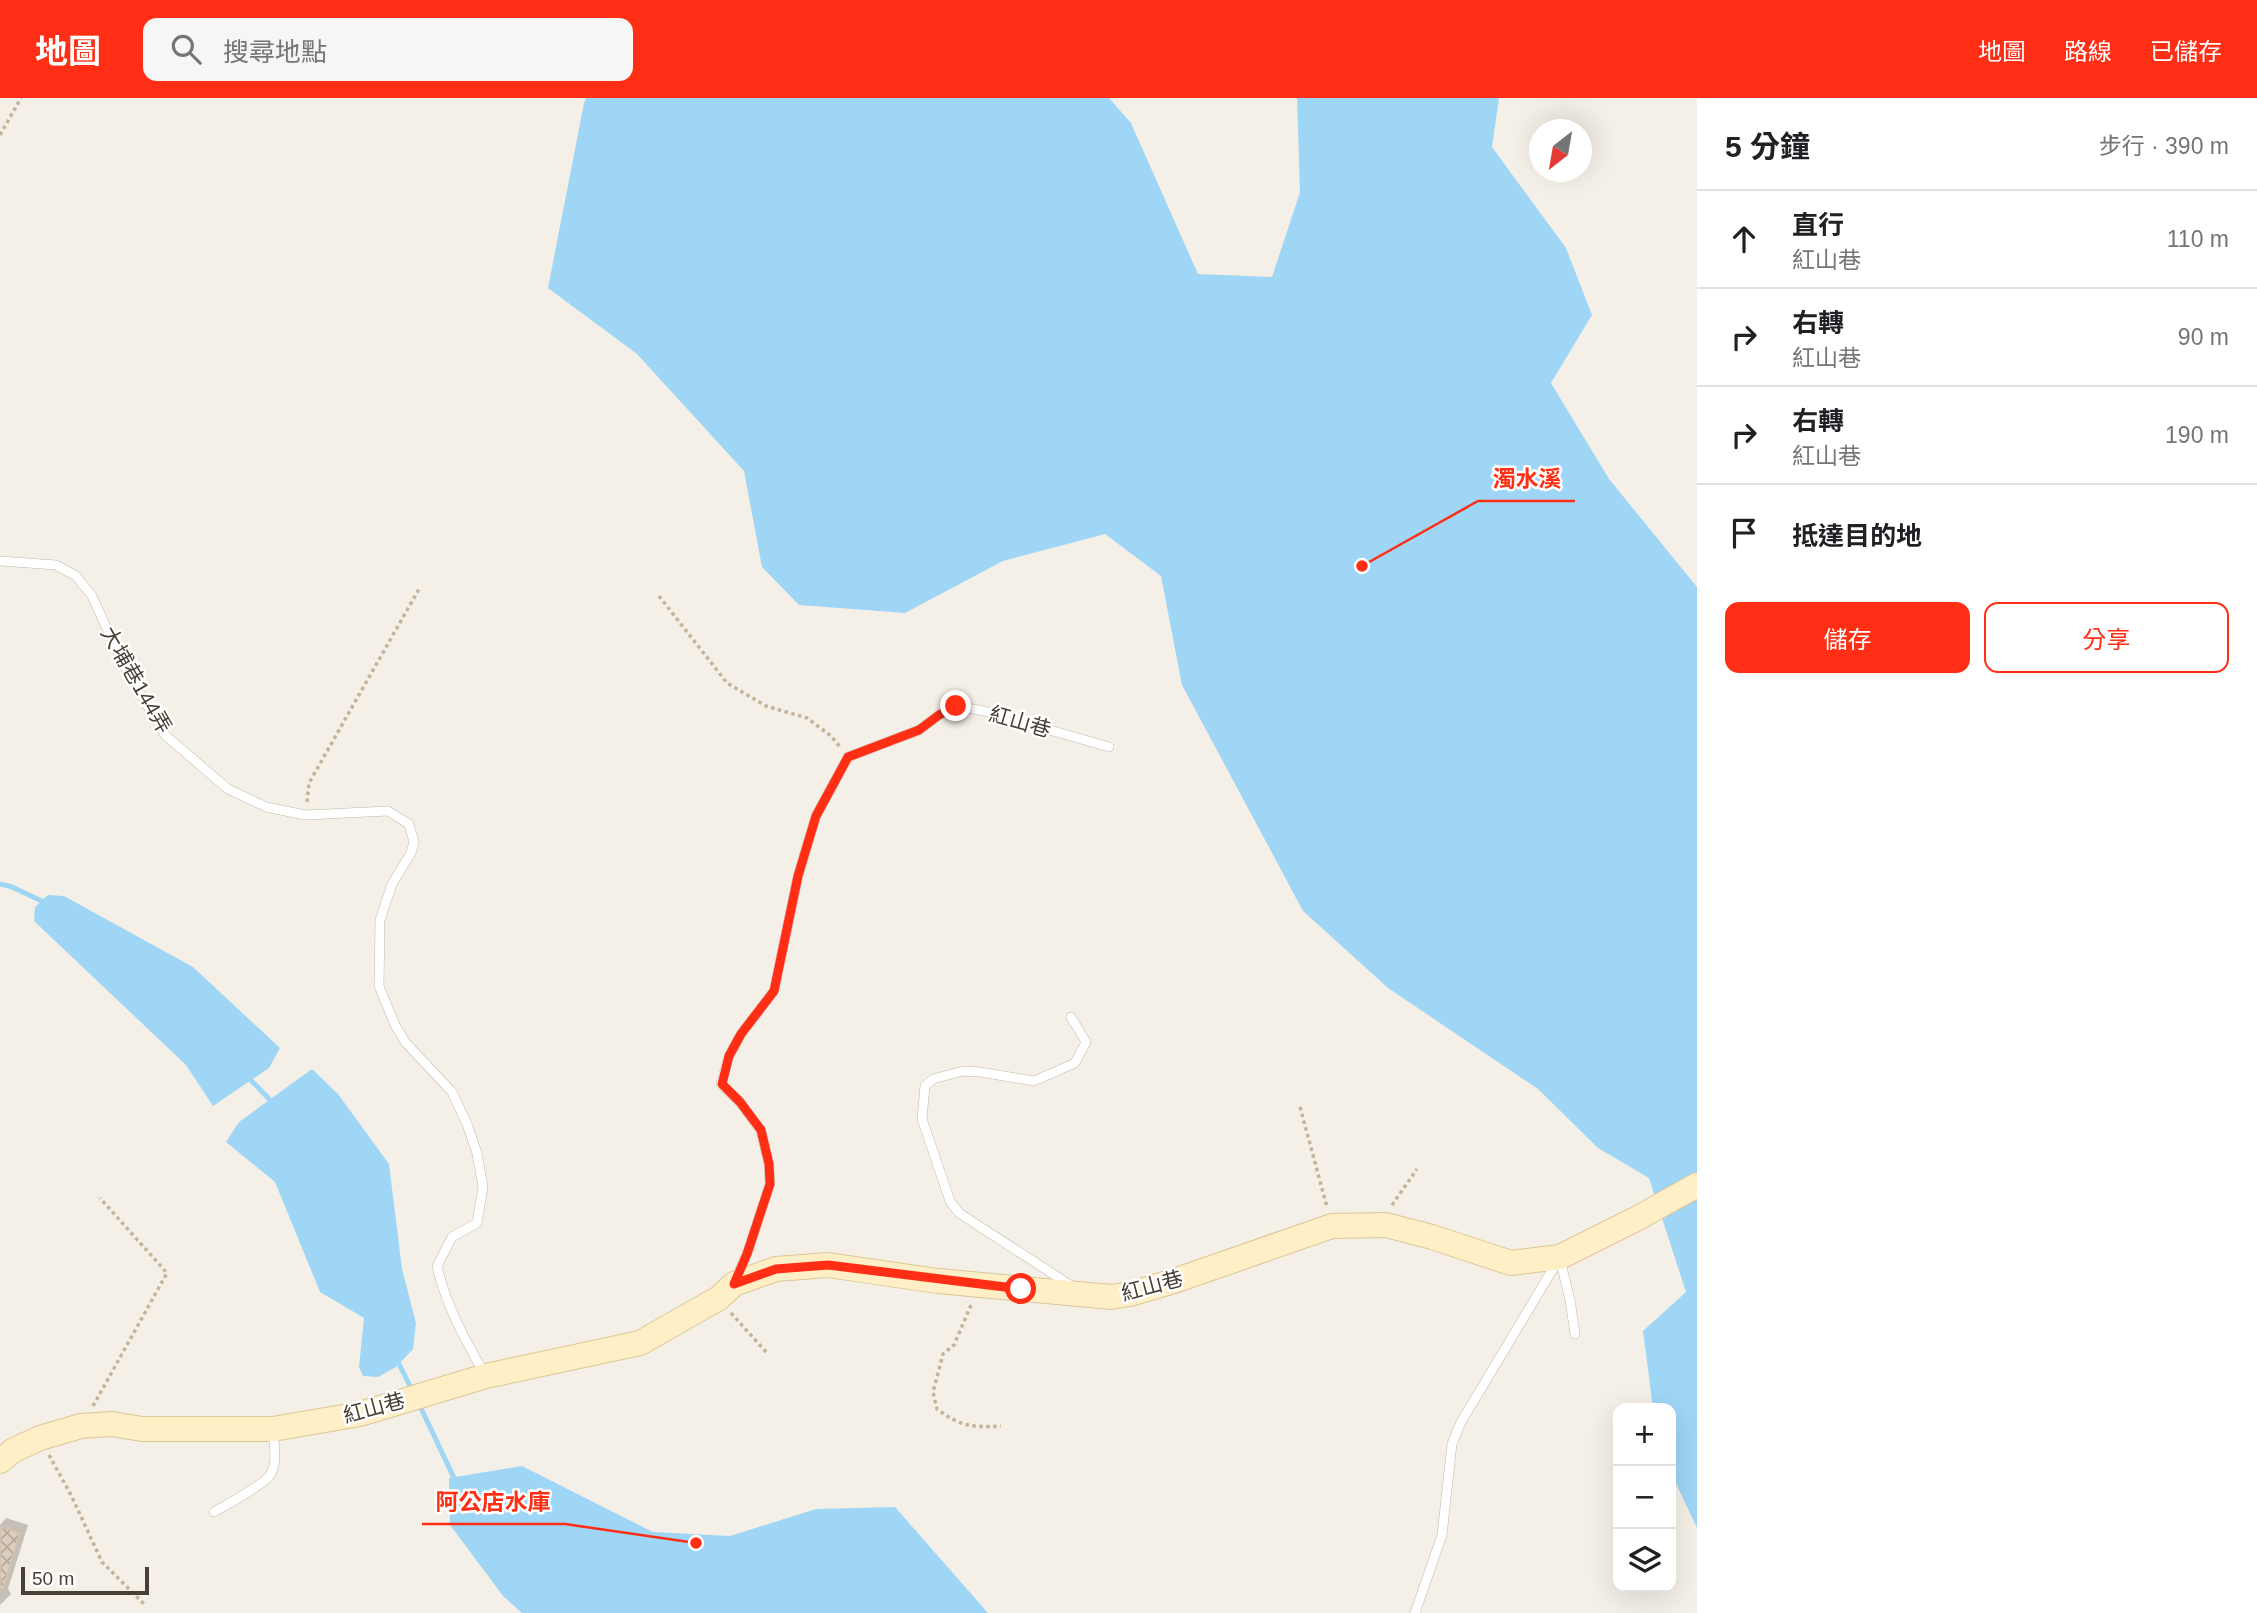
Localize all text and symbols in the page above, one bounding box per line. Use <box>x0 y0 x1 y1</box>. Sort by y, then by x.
search box <box>143 18 633 81</box>
icon: search <box>167 30 205 68</box>
text: 地圖 <box>35 33 101 70</box>
text: 搜尋地點 <box>223 37 327 67</box>
text: 地圖 <box>1978 38 2026 65</box>
text: 路線 <box>2064 38 2112 65</box>
text: 已儲存 <box>2150 38 2222 65</box>
north arrow <box>1529 119 1592 182</box>
text: 5 分鐘 <box>1725 130 1810 163</box>
text: 步行 · 390 m <box>2099 133 2229 159</box>
text: 直行 <box>1792 210 1844 240</box>
icon: ahead <box>1725 220 1763 258</box>
text: 110 m <box>2167 226 2229 252</box>
text: 紅山巷 <box>1792 247 1861 273</box>
text: 右轉 <box>1792 308 1844 338</box>
icon: right <box>1725 318 1763 356</box>
text: 90 m <box>2178 324 2229 350</box>
text: 紅山巷 <box>1792 345 1861 371</box>
text: 右轉 <box>1792 406 1844 436</box>
icon: right <box>1725 416 1763 454</box>
text: 190 m <box>2165 422 2229 448</box>
text: 紅山巷 <box>1792 443 1861 469</box>
callout: 濁水溪 <box>1478 457 1575 501</box>
text: 濁水溪 <box>1493 466 1562 492</box>
icon: arrive <box>1725 514 1763 552</box>
text: 抵達目的地 <box>1792 521 1922 551</box>
button: 儲存 <box>1725 602 1970 673</box>
button: 分享 <box>1984 602 2229 673</box>
street label: 大埔巷144弄 <box>97 622 176 737</box>
route end <box>940 690 971 721</box>
street label: 紅山巷 <box>987 702 1054 741</box>
street label: 紅山巷 <box>1118 1266 1185 1305</box>
route start <box>1005 1273 1036 1304</box>
street label: 紅山巷 <box>340 1388 407 1427</box>
map controls <box>1613 1403 1676 1592</box>
button: + <box>1613 1403 1676 1466</box>
button: − <box>1613 1466 1676 1529</box>
callout: 阿公店水庫 <box>422 1480 565 1524</box>
text: 阿公店水庫 <box>436 1489 551 1515</box>
button: layers <box>1613 1529 1676 1592</box>
scale bar <box>21 1564 149 1596</box>
text: 50 m <box>32 1568 74 1589</box>

